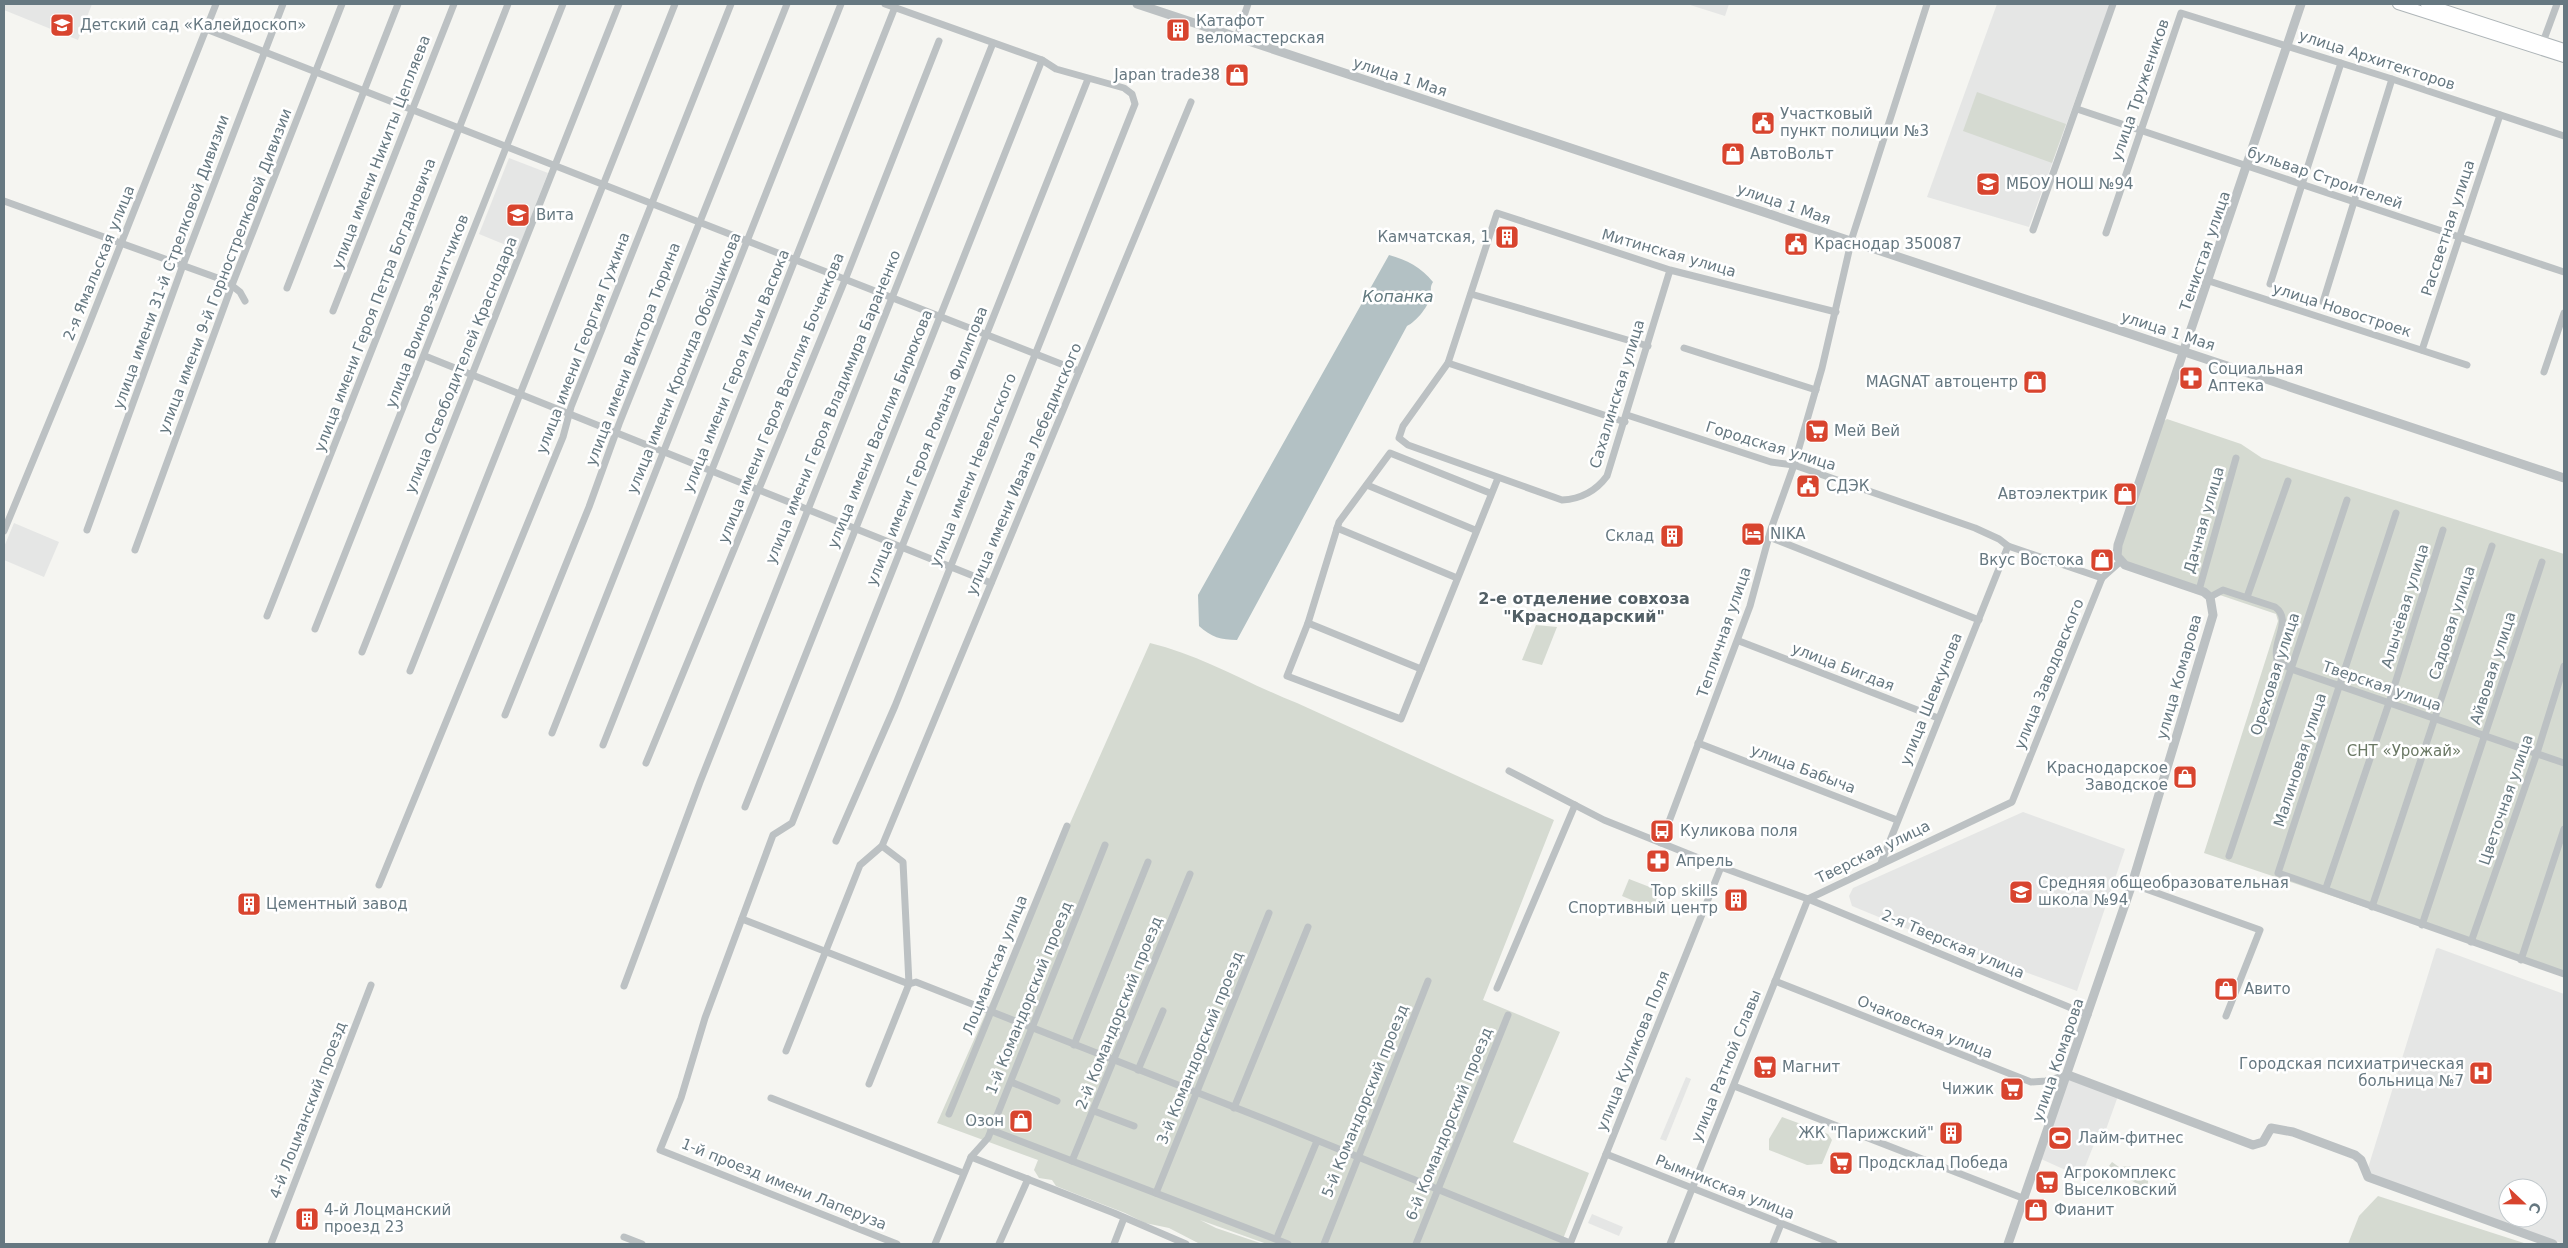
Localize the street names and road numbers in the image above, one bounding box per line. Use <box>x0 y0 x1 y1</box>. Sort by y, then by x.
street label: улица Тружеников <box>2107 16 2173 164</box>
street label: улица Архитекторов <box>2297 26 2457 94</box>
street label: улица имени Никиты Цепляева <box>328 33 434 271</box>
street label: улица 1 Мая <box>1351 53 1449 101</box>
street label: улица имени 9-й Горнострелковой Дивизии <box>154 106 296 436</box>
street label: улица имени 31-й Стрелковой Дивизии <box>109 112 233 412</box>
street label: бульвар Строителей <box>2245 143 2405 213</box>
street label: улица имени Героя Петра Богдановича <box>310 156 440 454</box>
street label: Рассветная улица <box>2418 158 2478 298</box>
street label: улица 1 Мая <box>1735 180 1833 228</box>
street label: 2-я Ямальская улица <box>60 183 138 343</box>
street label: Тенистая улица <box>2176 189 2234 314</box>
street label: улица Воинов-зенитчиков <box>382 212 472 410</box>
street label: Митинская улица <box>1600 225 1738 281</box>
street label: улица имени Георгия Гужина <box>532 230 634 456</box>
street label: улица имени Кронида Обойщикова <box>623 230 745 496</box>
street label: улица Освободителей Краснодара <box>401 234 521 496</box>
street label: улица имени Виктора Тюрина <box>582 240 684 468</box>
street label: улица имени Героя Ильи Васюка <box>679 247 793 495</box>
street label: улица имени Героя Владимира Бараненко <box>762 247 904 567</box>
street label: улица имени Героя Василия Боченкова <box>714 250 848 546</box>
street label: улица Новостроек <box>2270 279 2414 341</box>
street label: улица имени Героя Романа Филипова <box>863 304 991 588</box>
street label: улица имени Василия Бирюкова <box>824 307 936 551</box>
street label: улица 1 Мая <box>2119 307 2217 355</box>
street label: Сахалинская улица <box>1586 317 1648 471</box>
street label: улица имени Ивана Лебединского <box>962 340 1086 598</box>
street label: улица имени Невельского <box>926 370 1020 570</box>
street label: Городская улица <box>1704 418 1838 474</box>
street label: Дачная улица <box>2180 465 2228 575</box>
street label: Алычёвая улица <box>2378 542 2432 670</box>
street label: Тепличная улица <box>1693 564 1755 701</box>
street label: Садовая улица <box>2425 564 2479 682</box>
street label: улица Заводовского <box>2010 596 2088 752</box>
street label: Айвовая улица <box>2466 609 2520 727</box>
street label: Ореховая улица <box>2247 610 2303 738</box>
street label: улица Комарова <box>2153 612 2205 742</box>
street label: улица Шевкунова <box>1896 630 1966 768</box>
street label: улица Бигдая <box>1789 639 1897 695</box>
street label: Тверская улица <box>2319 657 2444 715</box>
street label: Малиновая улица <box>2270 691 2330 829</box>
street label: Цветочная улица <box>2475 732 2537 868</box>
street label: улица Бабыча <box>1748 741 1858 797</box>
street label: Тверская улица <box>1812 817 1933 888</box>
street label: Лоцманская улица <box>959 893 1031 1037</box>
street label: 1-й Командорский проезд <box>982 899 1076 1097</box>
street label: 2-я Тверская улица <box>1879 906 2027 982</box>
street label: 2-й Командорский проезд <box>1072 914 1166 1112</box>
street label: 3-й Командорский проезд <box>1153 949 1247 1147</box>
street label: улица Куликова Поля <box>1593 968 1673 1134</box>
street label: улица Ратной Славы <box>1687 987 1765 1145</box>
street label: Очаковская улица <box>1854 992 1996 1062</box>
street label: улица Комарова <box>2028 996 2088 1124</box>
street label: 5-й Командорский проезд <box>1318 1002 1412 1200</box>
street label: 4-й Лоцманский проезд <box>266 1019 350 1201</box>
street label: 6-й Командорский проезд <box>1402 1025 1496 1223</box>
street label: 1-й проезд имени Лаперуза <box>679 1134 889 1234</box>
street label: Рымникская улица <box>1653 1151 1797 1223</box>

